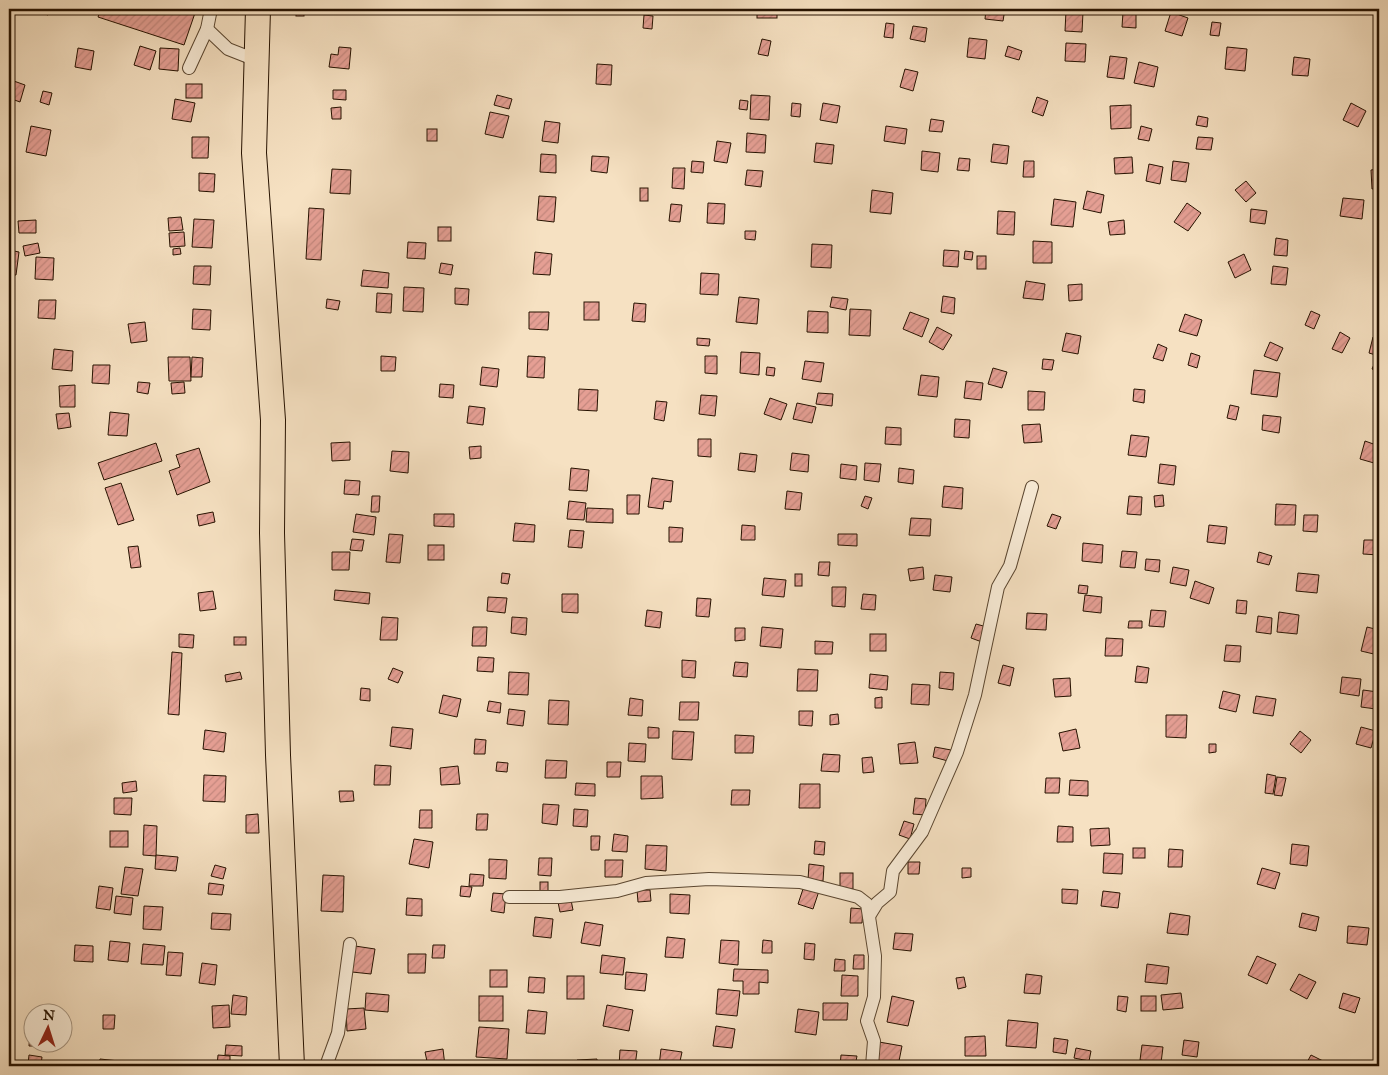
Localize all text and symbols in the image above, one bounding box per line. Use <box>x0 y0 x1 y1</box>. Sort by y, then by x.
north arrow <box>22 1002 72 1052</box>
text: N <box>42 1007 56 1024</box>

